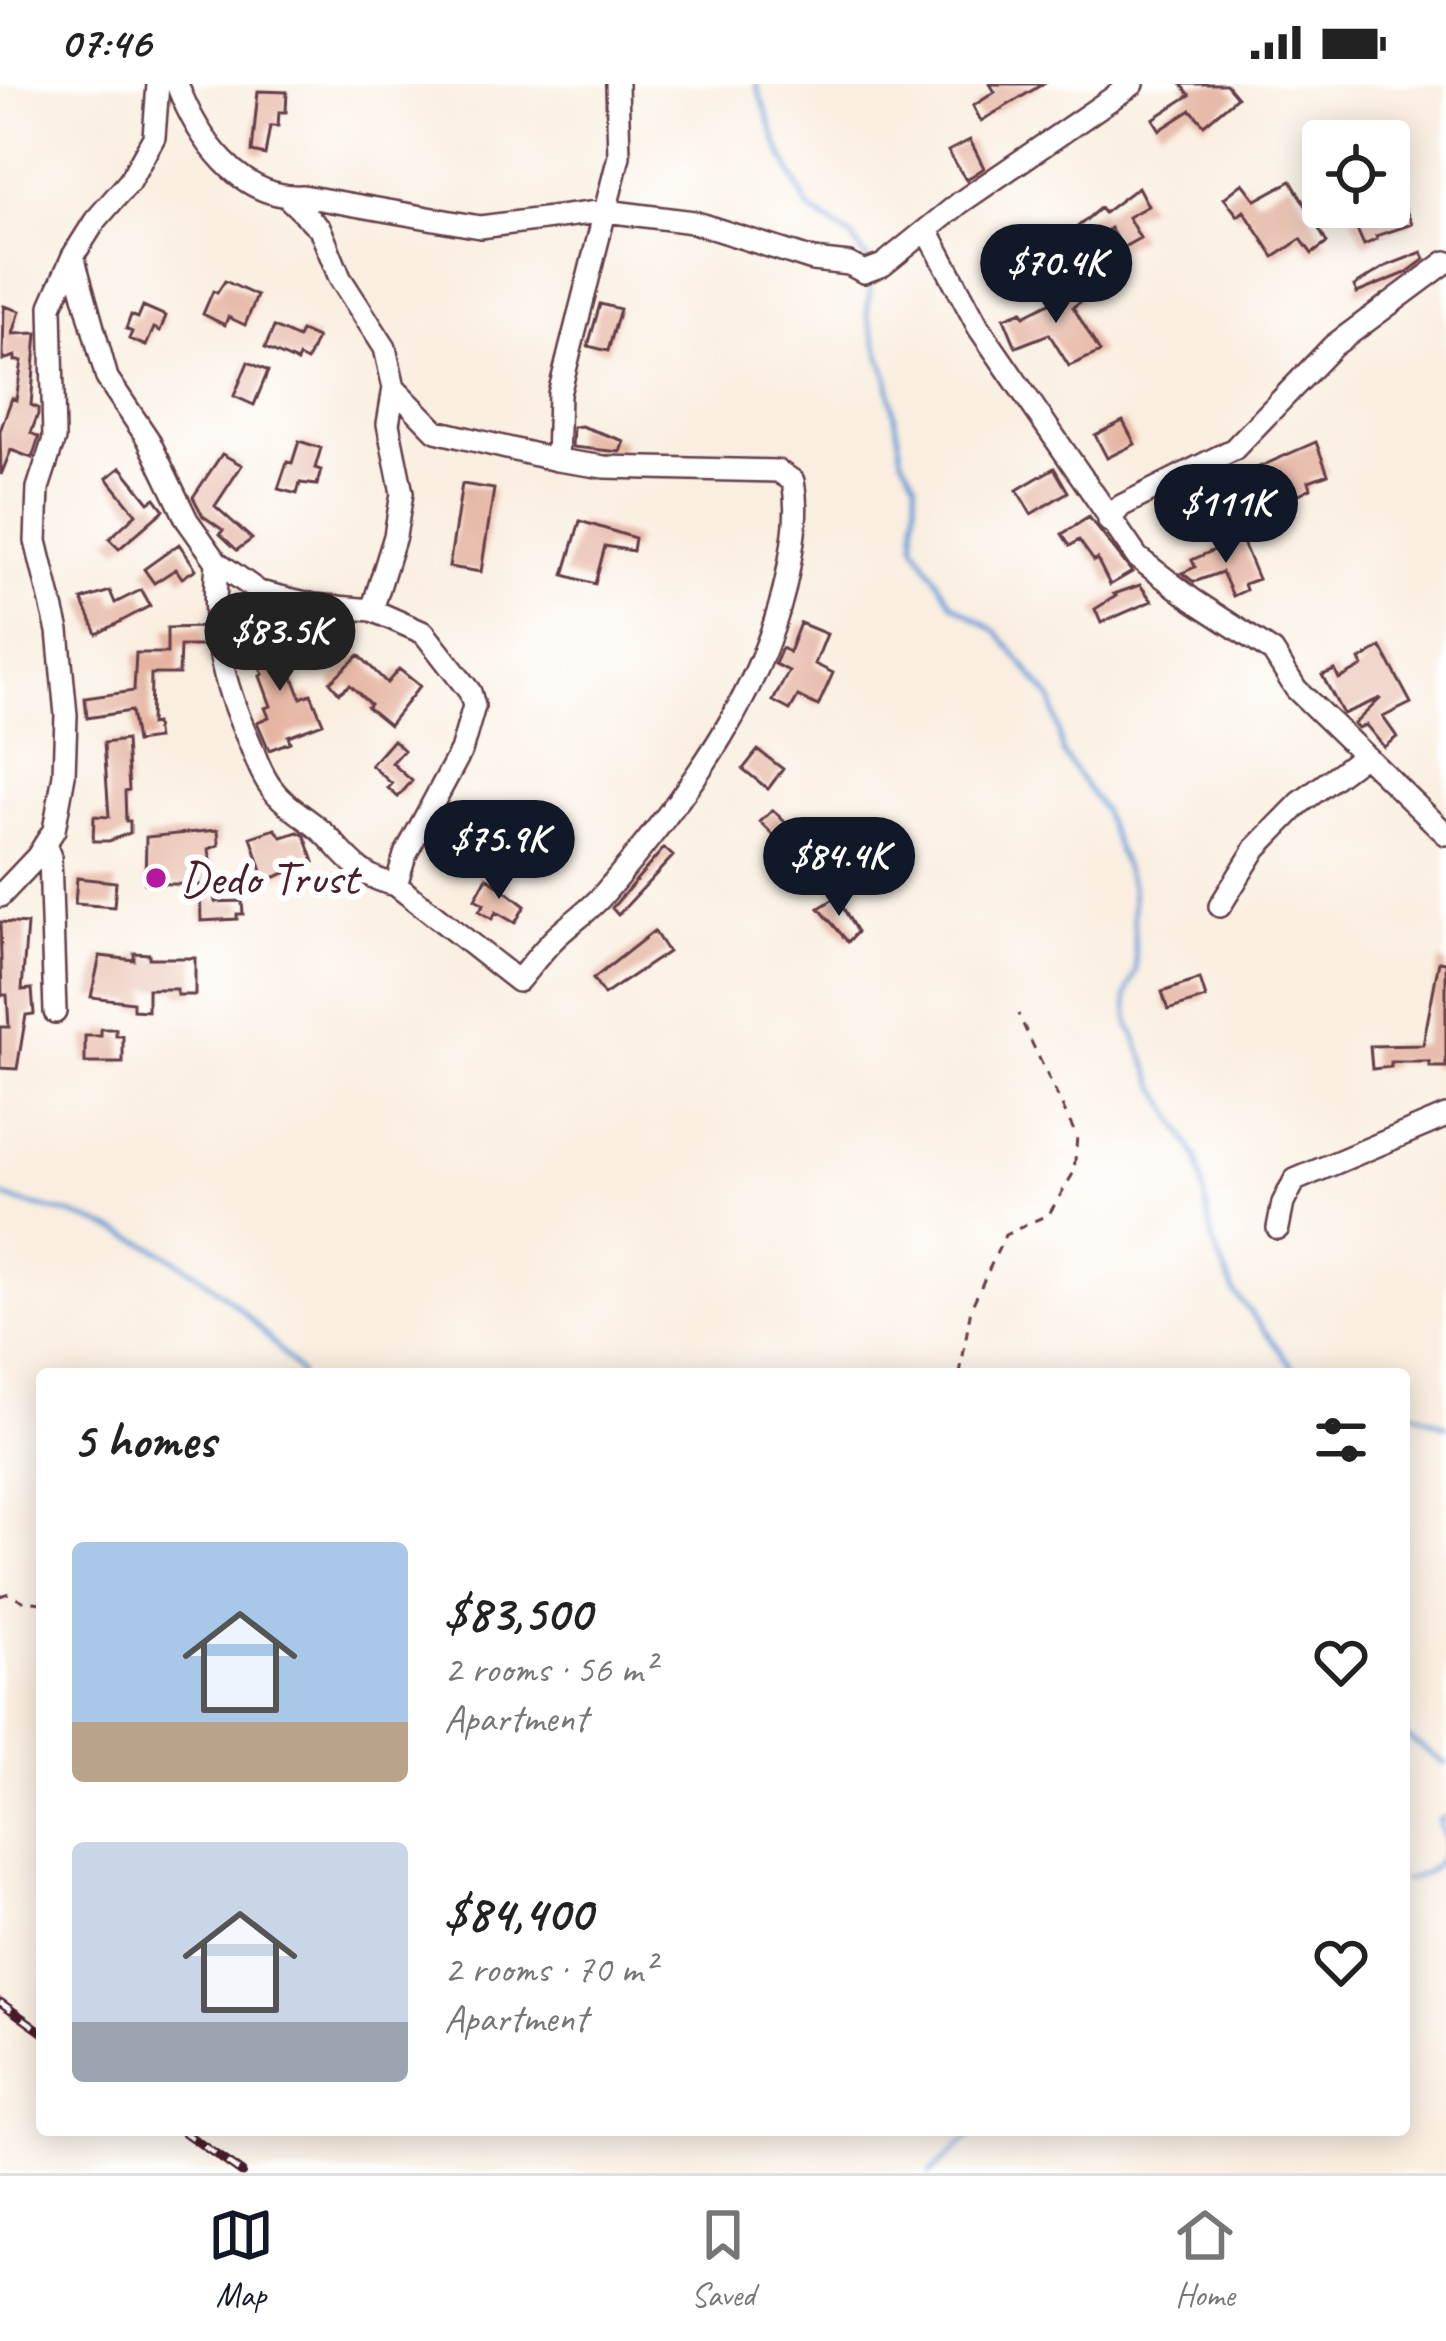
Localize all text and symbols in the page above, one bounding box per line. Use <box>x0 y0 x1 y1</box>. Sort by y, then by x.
text: 07:46 <box>60 14 151 71</box>
map controls <box>1302 120 1410 228</box>
button: locate <box>1302 120 1410 228</box>
pin: $70.4K <box>958 224 1154 326</box>
text: $70.4K <box>1007 238 1105 287</box>
pin: $111K <box>1142 464 1310 566</box>
text: $111K <box>1181 478 1271 527</box>
pin: $83.5K <box>182 592 378 694</box>
text: $83.5K <box>231 606 329 655</box>
pin: $75.9K <box>401 800 597 902</box>
text: $75.9K <box>451 814 547 863</box>
pin: $84.4K <box>741 817 937 919</box>
text: $84.4K <box>790 831 888 880</box>
place label: Dedo Trust <box>180 848 362 908</box>
marker: Dedo Trust <box>143 865 169 891</box>
icon: filters <box>1308 1407 1374 1473</box>
text: 5 homes <box>72 1408 215 1472</box>
text: $83,500 <box>444 1581 591 1645</box>
icon: home <box>168 1590 312 1734</box>
icon: heart <box>1308 1629 1374 1695</box>
text: 2 rooms · 56 m² <box>444 1645 655 1694</box>
text: Apartment <box>444 1694 587 1743</box>
text: $84,400 <box>444 1881 592 1945</box>
icon: home <box>168 1890 312 2034</box>
icon: heart <box>1308 1929 1374 1995</box>
text: 2 rooms · 70 m² <box>444 1945 655 1994</box>
text: Apartment <box>444 1994 587 2043</box>
tab: Map <box>208 2202 274 2316</box>
tab: Saved <box>690 2202 756 2316</box>
tab: Home <box>1172 2202 1238 2316</box>

